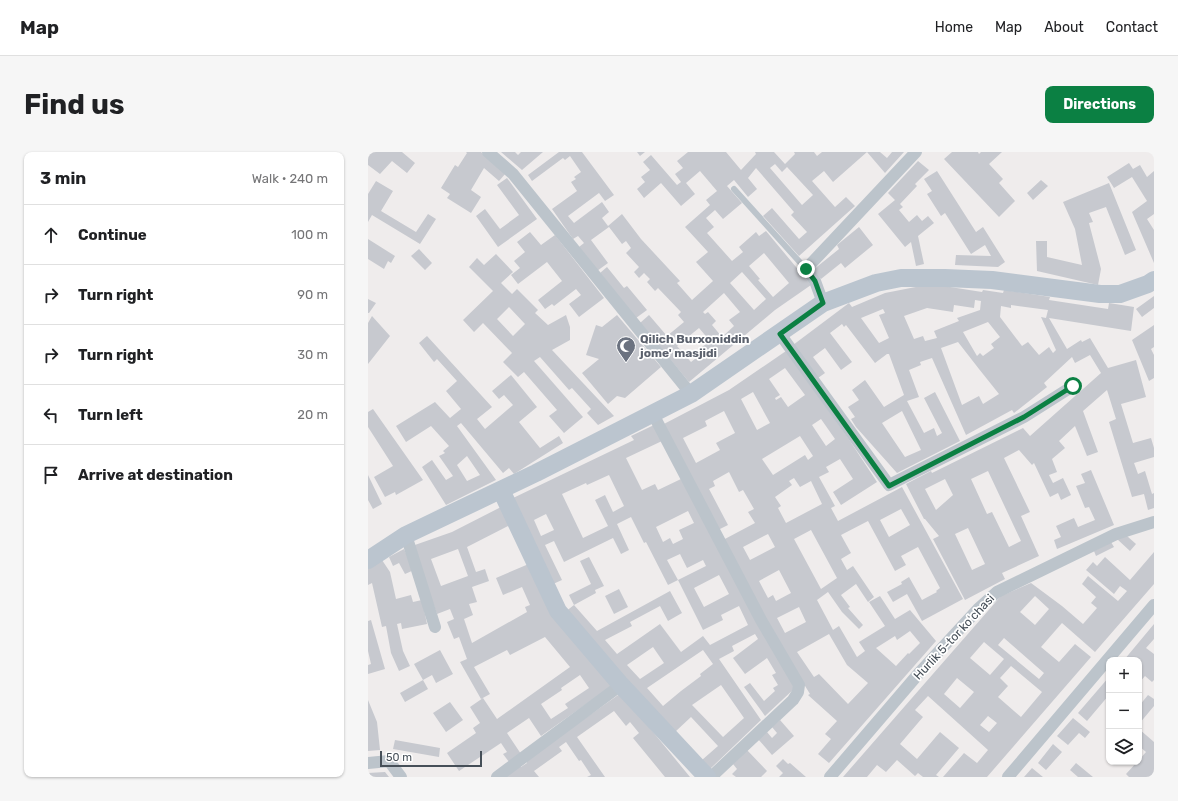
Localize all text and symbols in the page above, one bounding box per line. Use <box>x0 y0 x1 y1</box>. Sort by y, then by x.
text: Map <box>20 16 59 39</box>
text: Home <box>935 19 973 36</box>
text: Map <box>995 19 1022 36</box>
text: About <box>1044 19 1084 36</box>
text: Contact <box>1106 19 1158 36</box>
button: Directions <box>1045 86 1154 123</box>
text: Find us <box>24 88 124 121</box>
text: 3 min <box>40 168 86 188</box>
text: Walk · 240 m <box>252 171 328 186</box>
icon: ahead <box>40 224 62 246</box>
text: Continue <box>78 226 147 244</box>
text: 100 m <box>291 227 328 242</box>
route end <box>797 260 815 278</box>
icon: right <box>40 284 62 306</box>
text: Turn right <box>78 286 153 304</box>
text: 90 m <box>297 287 328 302</box>
place label: Qilich Burxoniddin jome' masjidi <box>639 332 750 360</box>
mosque icon: Qilich Burxoniddin jome' masjidi <box>615 335 637 363</box>
icon: right <box>40 344 62 366</box>
text: Turn right <box>78 346 153 364</box>
text: 30 m <box>297 347 328 362</box>
route start <box>1064 377 1082 395</box>
icon: left <box>40 404 62 426</box>
text: Turn left <box>78 406 143 424</box>
text: 20 m <box>297 407 328 422</box>
icon: arrive <box>40 464 62 486</box>
text: Arrive at destination <box>78 466 233 484</box>
street label: Hurlik 5-tor koʻchasi <box>911 591 997 683</box>
map controls <box>1106 657 1142 765</box>
button: + <box>1106 657 1142 693</box>
button: − <box>1106 693 1142 729</box>
button: layers <box>1106 729 1142 765</box>
scale bar <box>380 749 482 768</box>
text: 50 m <box>386 751 412 764</box>

